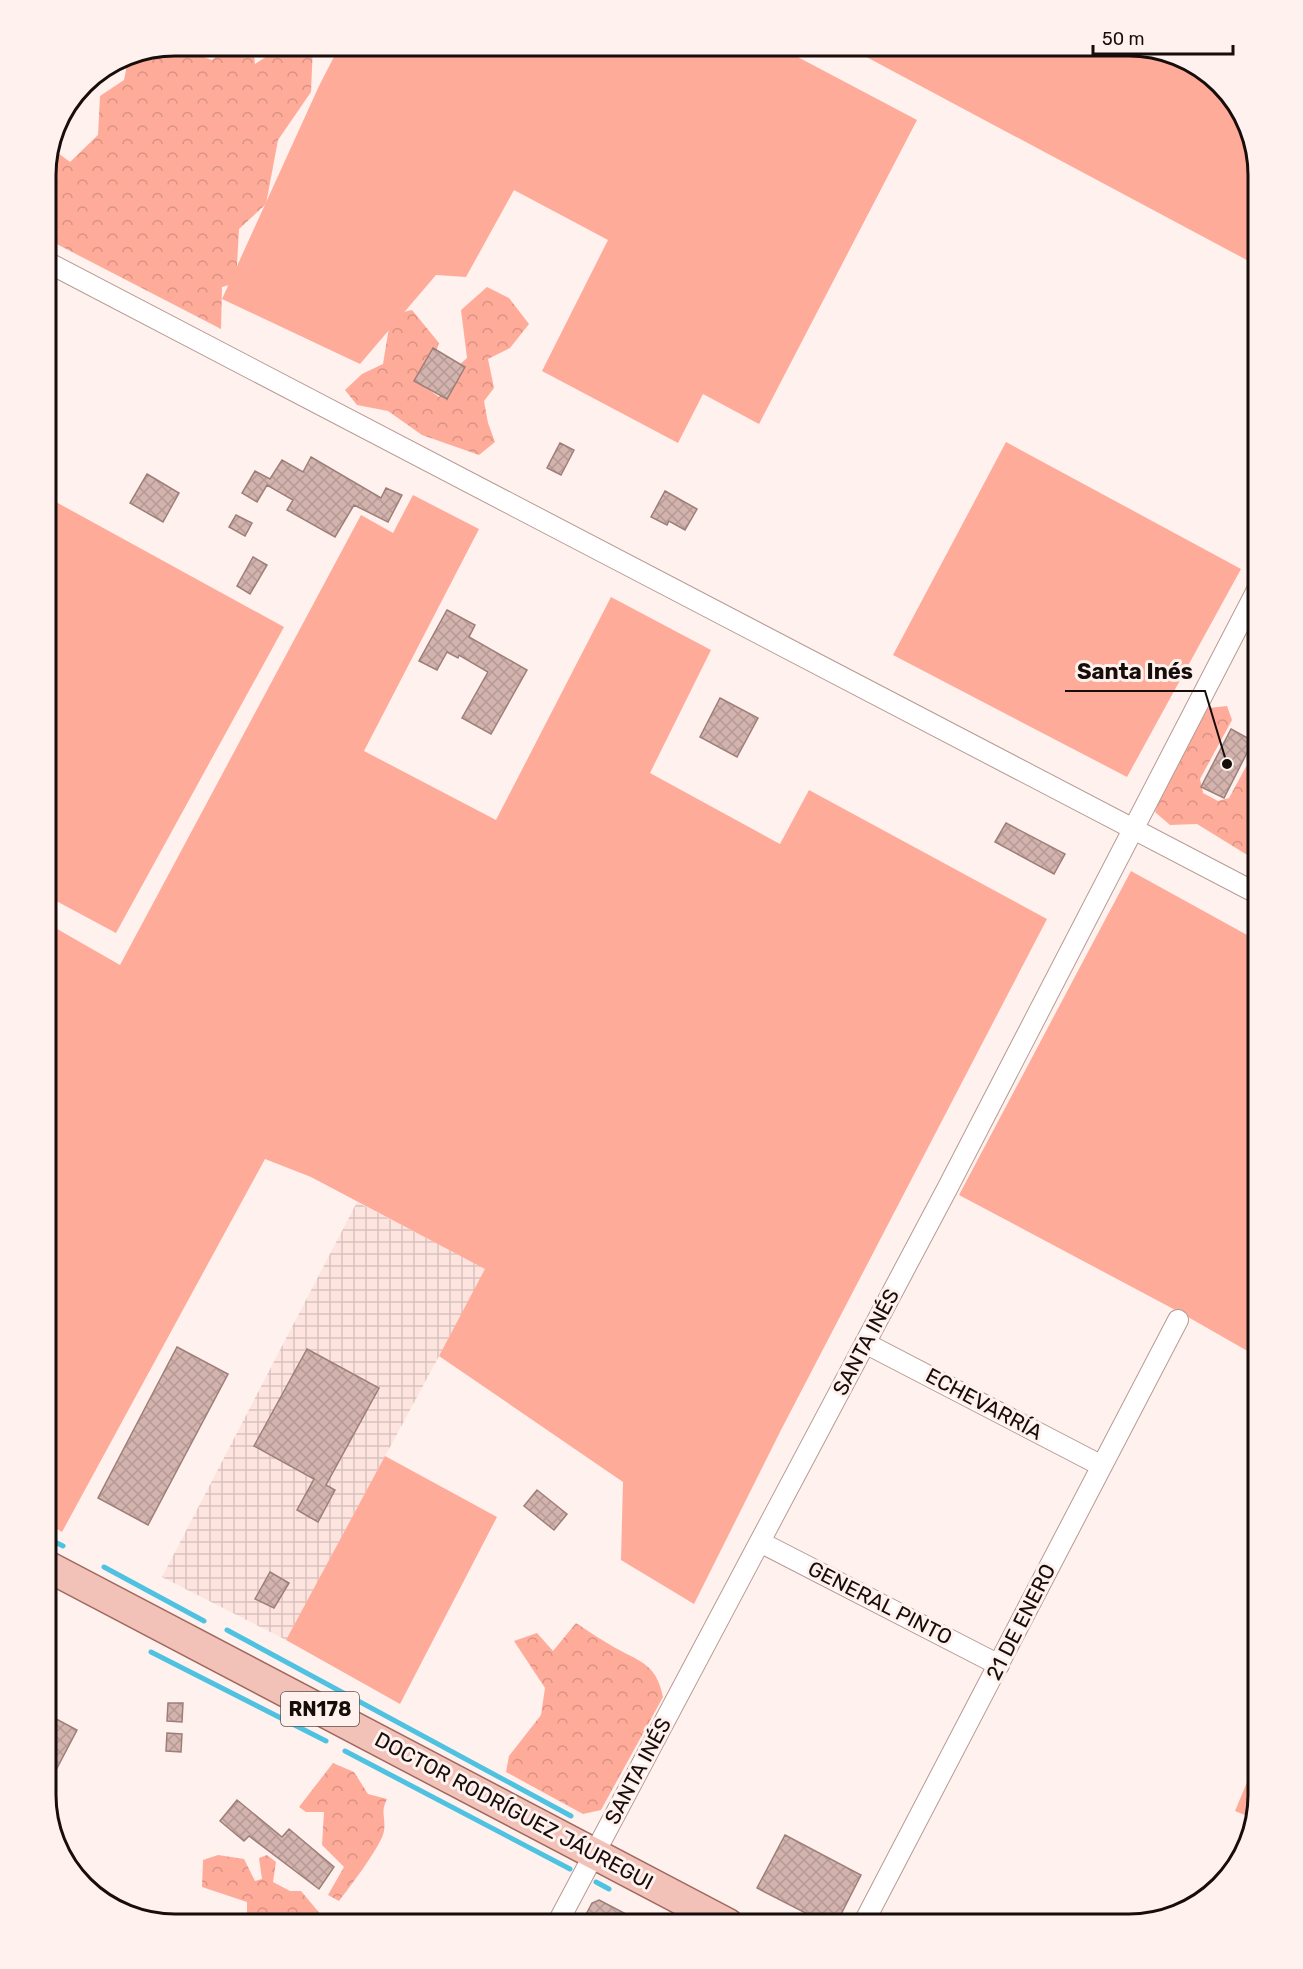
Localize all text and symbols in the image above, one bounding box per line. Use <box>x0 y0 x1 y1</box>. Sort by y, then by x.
scale bar <box>1093 18 1232 56</box>
text: 50 m <box>1102 28 1145 50</box>
callout: Santa Inés <box>1065 651 1205 691</box>
text: Santa Inés <box>1077 658 1193 685</box>
street label: SANTA INÉS <box>827 1284 904 1399</box>
street label: ECHEVARRÍA <box>922 1362 1047 1445</box>
street label: GENERAL PINTO <box>804 1555 957 1650</box>
street label: 21 DE ENERO <box>981 1560 1060 1684</box>
road number: RN178 <box>281 1692 359 1726</box>
street label: SANTA INÉS <box>599 1713 676 1828</box>
street label: DOCTOR RODRÍGUEZ JÁUREGUI <box>371 1726 658 1895</box>

